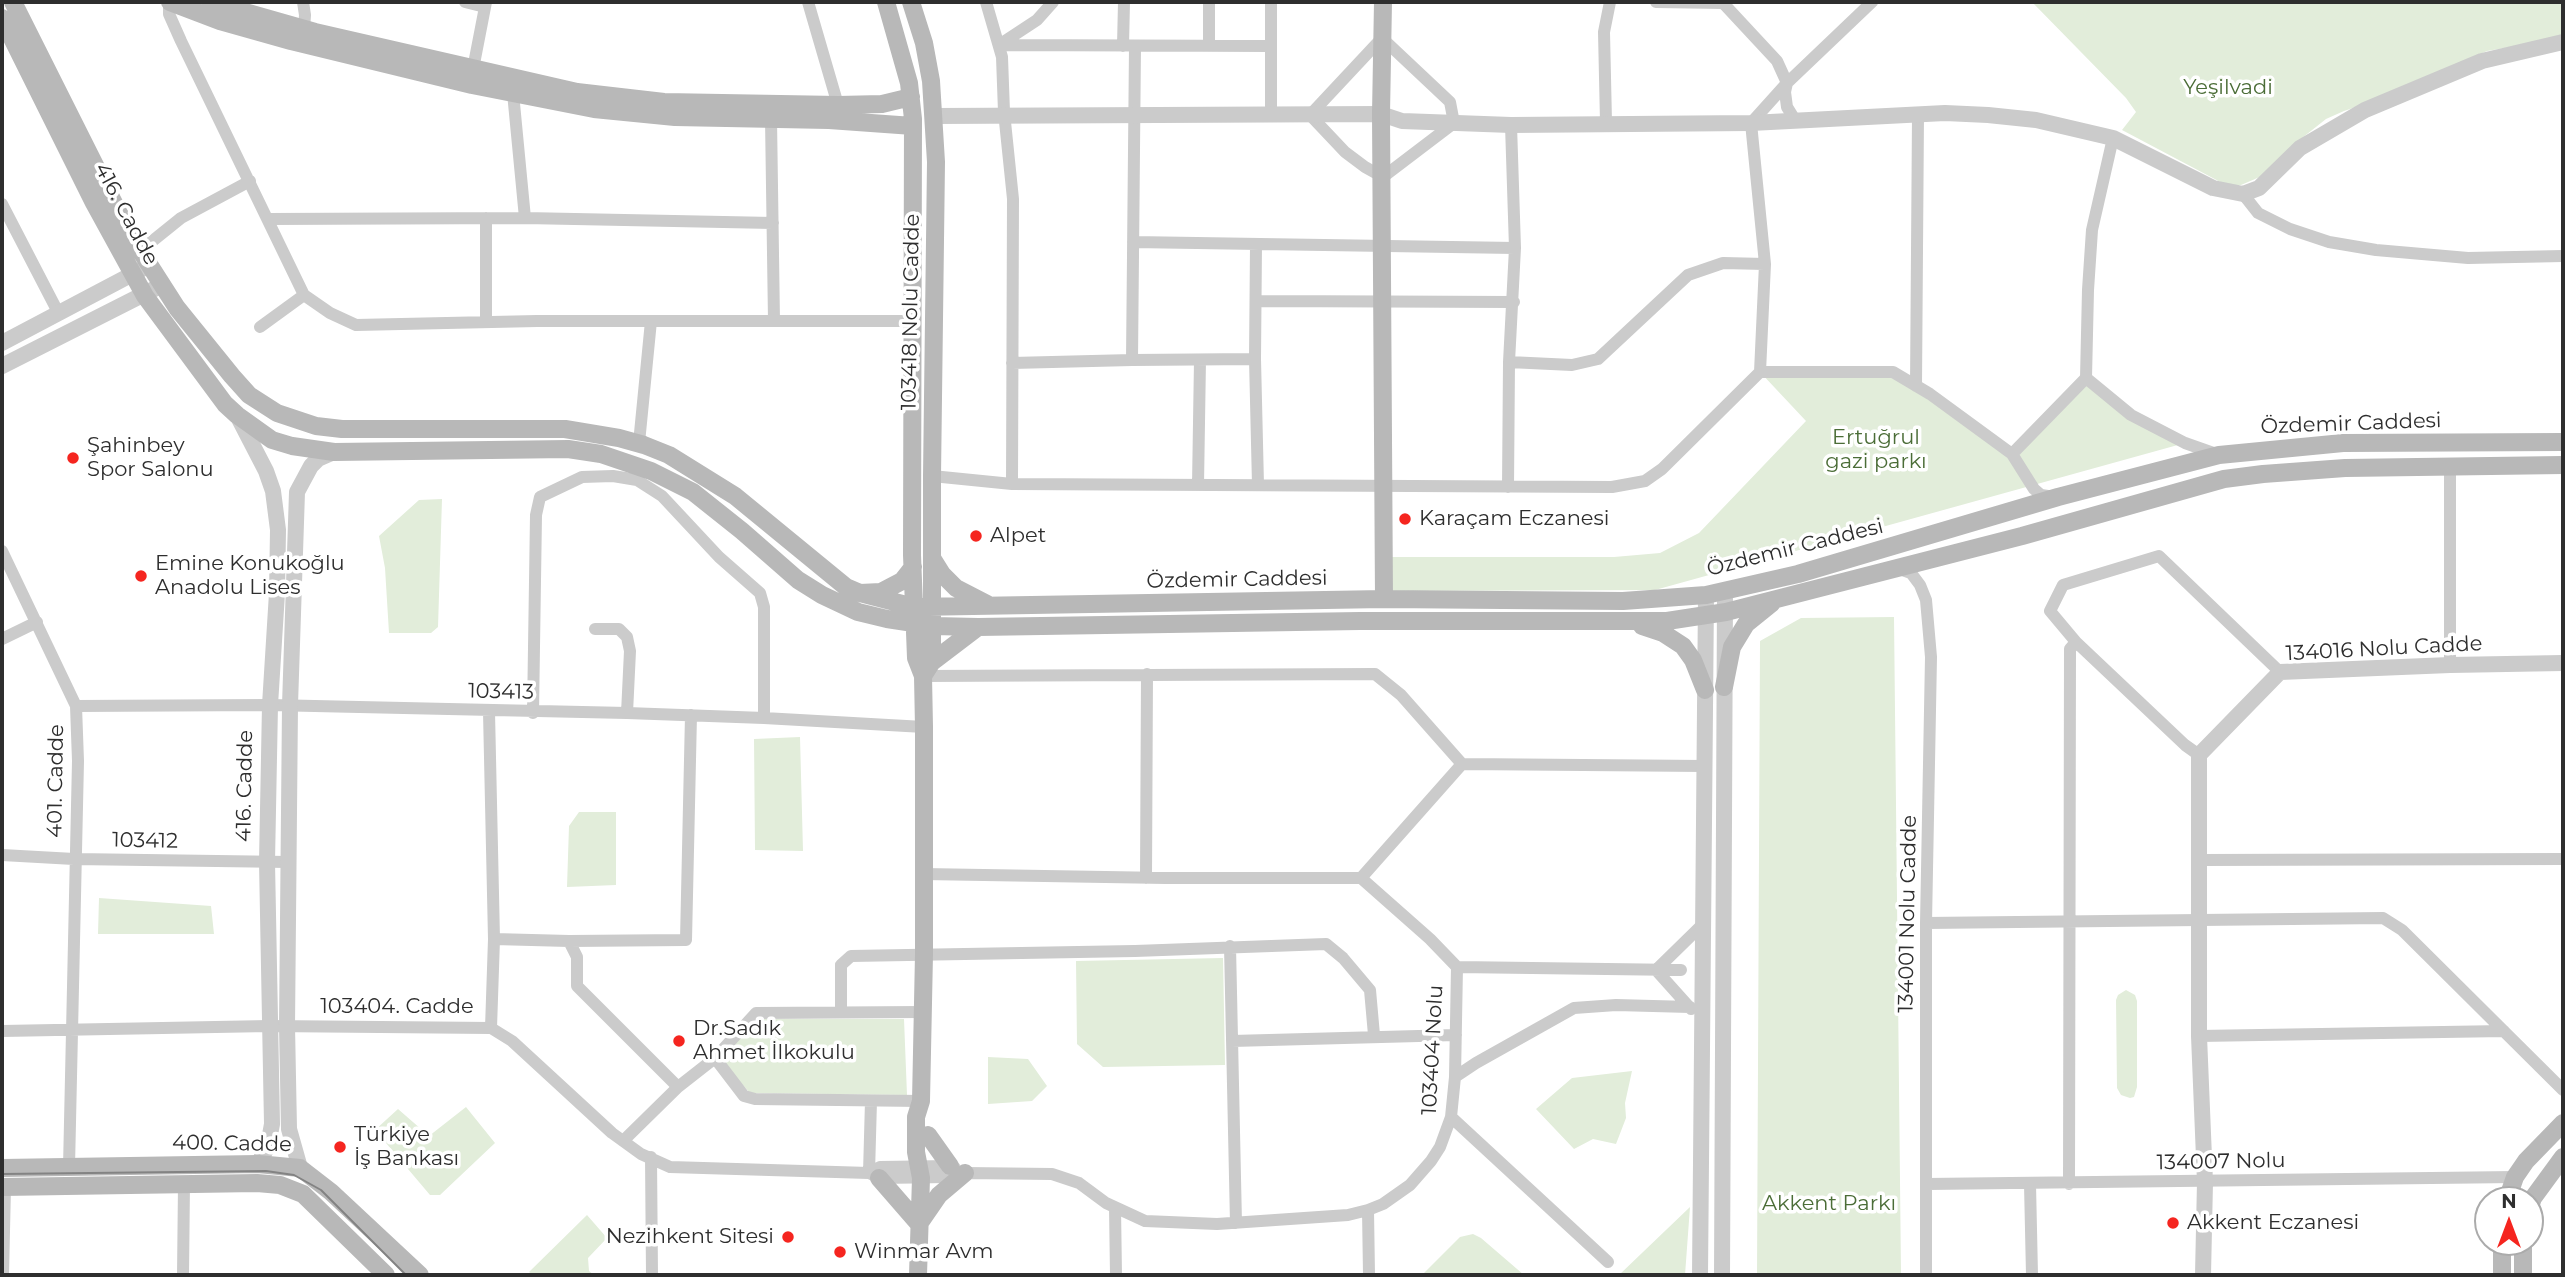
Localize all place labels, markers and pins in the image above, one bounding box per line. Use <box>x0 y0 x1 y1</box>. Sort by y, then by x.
place label: Şahinbey Spor Salonu <box>87 433 214 483</box>
marker: Şahinbey Spor Salonu <box>65 450 81 466</box>
place label: Karaçam Eczanesi <box>1419 506 1609 532</box>
marker: Karaçam Eczanesi <box>1397 511 1413 527</box>
place label: Alpet <box>990 523 1046 549</box>
marker: Alpet <box>968 528 984 544</box>
place label: Emine Konukoğlu Anadolu Lises <box>155 551 345 601</box>
marker: Emine Konukoğlu Anadolu Lises <box>133 568 149 584</box>
place label: Dr.Sadık Ahmet İlkokulu <box>693 1016 855 1066</box>
marker: Dr.Sadık Ahmet İlkokulu <box>671 1033 687 1049</box>
place label: Türkiye İş Bankası <box>354 1122 459 1172</box>
marker: Türkiye İş Bankası <box>332 1139 348 1155</box>
place label: Akkent Eczanesi <box>2187 1210 2359 1236</box>
marker: Akkent Eczanesi <box>2165 1215 2181 1231</box>
place label: Nezihkent Sitesi <box>606 1224 774 1250</box>
marker: Nezihkent Sitesi <box>780 1229 796 1245</box>
place label: Winmar Avm <box>854 1239 994 1265</box>
marker: Winmar Avm <box>832 1244 848 1260</box>

